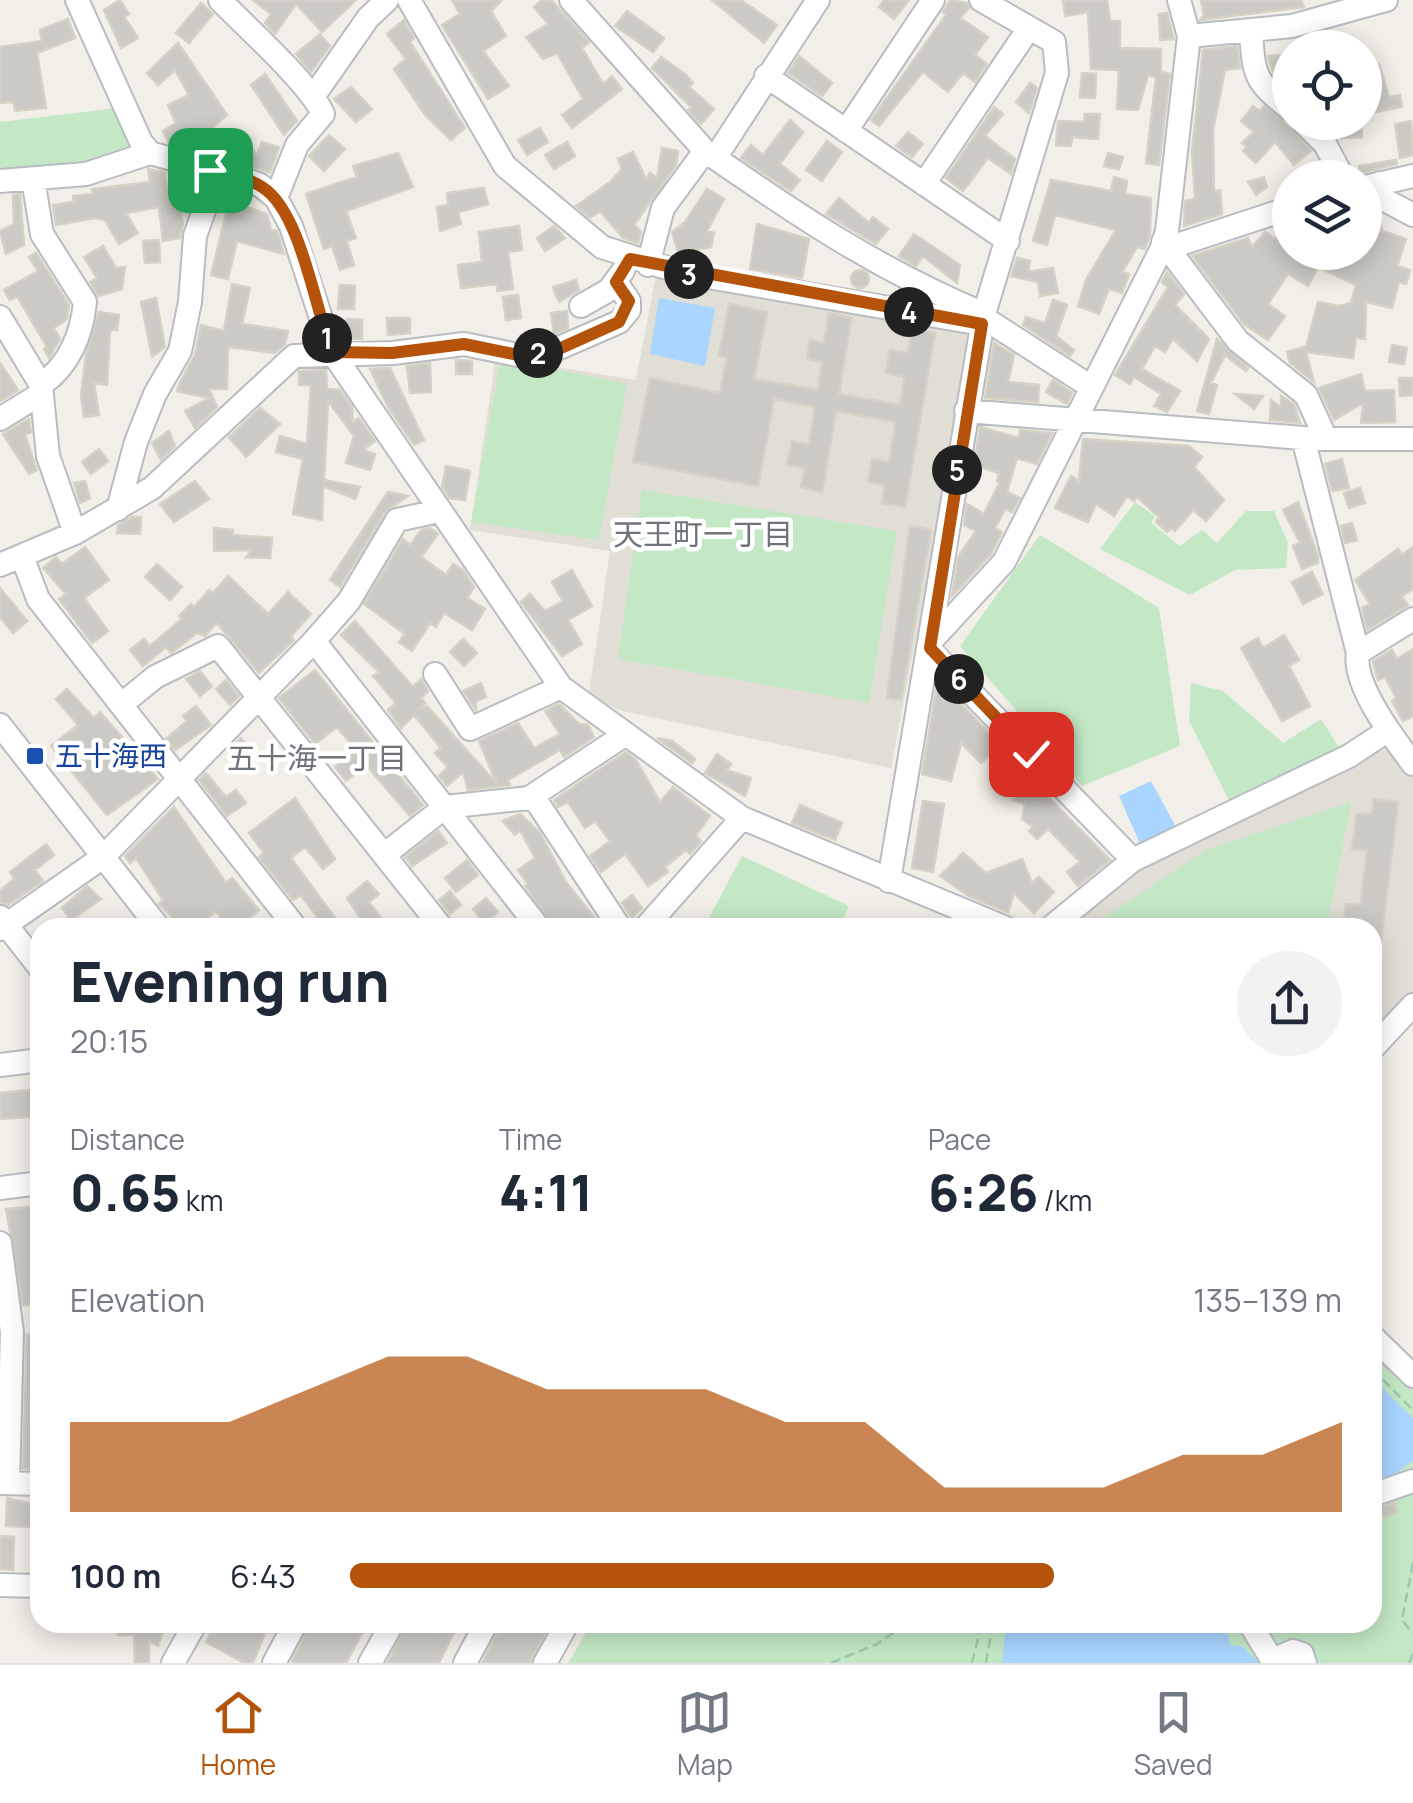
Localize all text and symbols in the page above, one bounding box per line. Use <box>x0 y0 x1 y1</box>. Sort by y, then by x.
map controls <box>1272 30 1382 270</box>
button: locate <box>1272 30 1382 140</box>
pin <box>168 128 253 213</box>
icon: arrive <box>183 143 238 198</box>
button: layers <box>1272 160 1382 270</box>
pin: 3 <box>664 249 714 299</box>
text: 3 <box>681 255 697 293</box>
pin: 4 <box>884 287 934 337</box>
text: 4 <box>900 293 918 331</box>
pin: 1 <box>302 313 352 363</box>
text: 1 <box>321 319 333 357</box>
pin: 2 <box>513 328 563 378</box>
text: 2 <box>530 334 546 372</box>
pin: 5 <box>932 445 982 495</box>
text: 5 <box>949 451 965 489</box>
district label: 天王町一丁目 <box>613 513 793 554</box>
pin: 6 <box>934 654 984 704</box>
text: 6 <box>950 660 968 698</box>
pin <box>989 712 1074 797</box>
icon: check <box>1004 727 1059 782</box>
place label: 五十海西 <box>55 736 167 774</box>
district label: 五十海一丁目 <box>227 737 407 778</box>
marker: 五十海西 <box>24 745 46 767</box>
text: Evening run <box>70 943 389 1019</box>
button: share <box>1237 951 1342 1056</box>
text: 20:15 <box>70 1019 148 1063</box>
text: Distance <box>70 1120 185 1158</box>
text: Time <box>499 1120 562 1158</box>
text: Pace <box>928 1120 991 1158</box>
text: 0.65 <box>70 1158 180 1226</box>
text: 4:11 <box>499 1158 593 1226</box>
text: 6:26 <box>928 1158 1038 1226</box>
text: km <box>180 1181 224 1219</box>
text: /km <box>1038 1181 1092 1219</box>
text: Elevation <box>70 1278 205 1322</box>
text: 135–139 m <box>1193 1278 1342 1322</box>
text: 100 m <box>70 1554 161 1598</box>
text: 6:43 <box>230 1554 296 1598</box>
tab: Home <box>200 1685 276 1783</box>
tab: Map <box>677 1685 733 1783</box>
tab: Saved <box>1134 1685 1213 1783</box>

